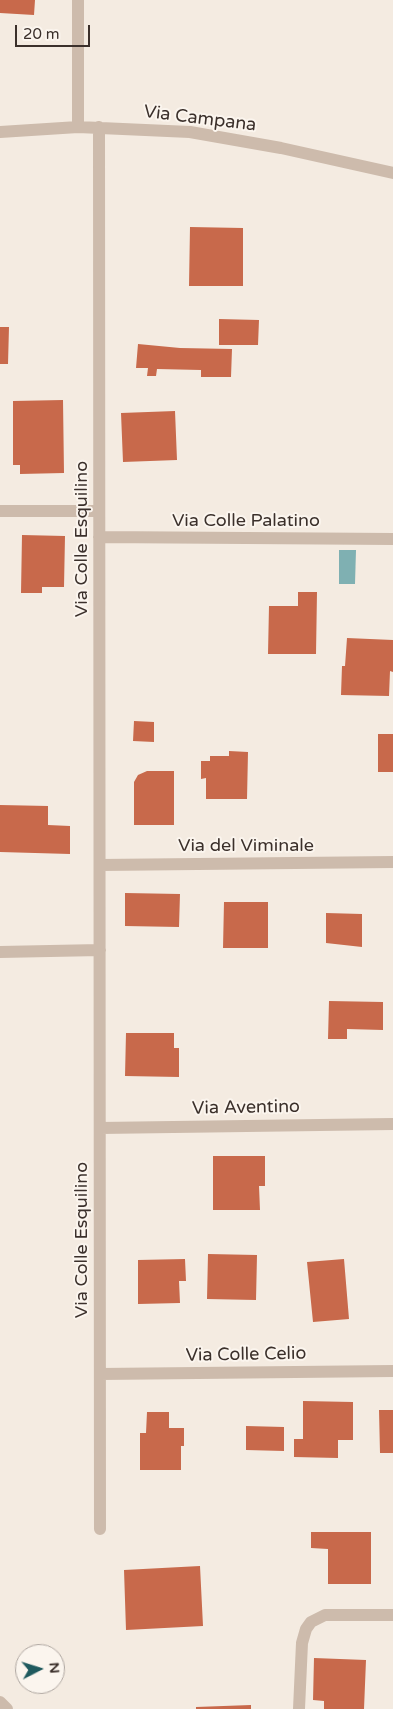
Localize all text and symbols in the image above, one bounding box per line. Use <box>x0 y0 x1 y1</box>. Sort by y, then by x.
scale bar <box>18 15 92 47</box>
text: 20 m <box>23 25 60 43</box>
street label: Via Campana <box>142 101 258 137</box>
street label: Via Colle Esquilino <box>71 461 93 617</box>
street label: Via Colle Palatino <box>172 510 320 532</box>
street label: Via del Viminale <box>178 835 314 857</box>
street label: Via Aventino <box>192 1096 300 1120</box>
street label: Via Colle Esquilino <box>71 1162 93 1318</box>
street label: Via Colle Celio <box>185 1343 307 1367</box>
north arrow <box>15 1644 65 1694</box>
text: N <box>45 1661 63 1674</box>

